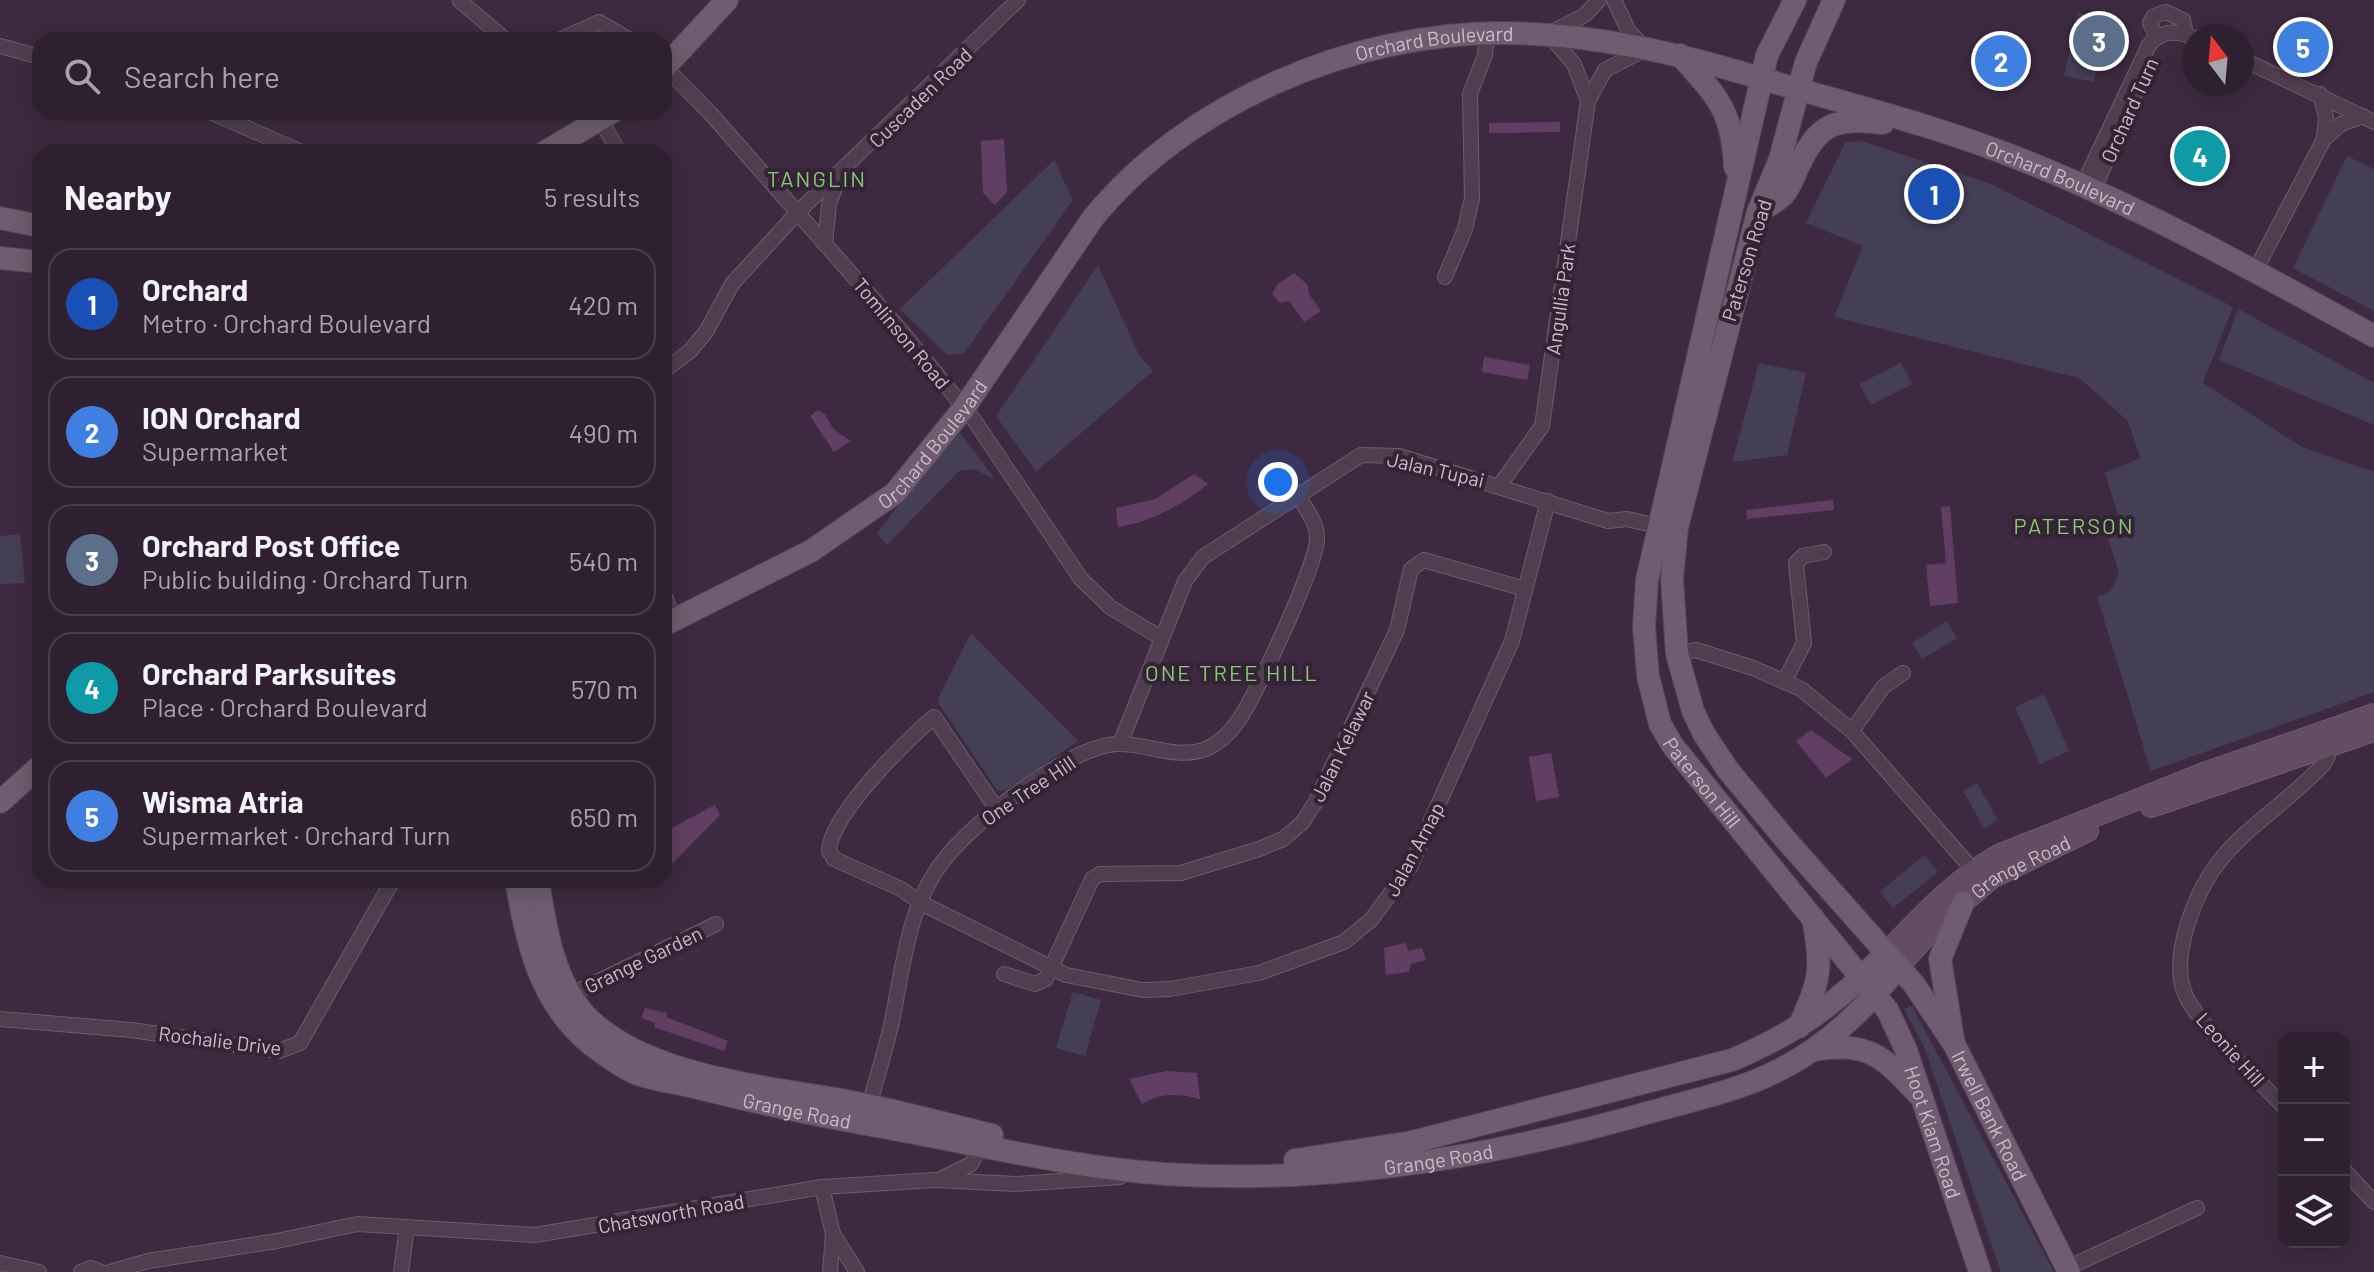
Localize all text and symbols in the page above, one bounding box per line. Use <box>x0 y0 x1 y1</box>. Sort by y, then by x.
pin: 3 <box>2073 11 2125 71</box>
pin: 5 <box>2277 17 2329 77</box>
street label: Orchard Boulevard <box>1352 21 1514 65</box>
north arrow <box>2182 24 2254 96</box>
pin: 2 <box>1975 31 2027 91</box>
search box <box>32 32 672 120</box>
street label: Cuscaden Road <box>864 42 976 152</box>
icon: search <box>60 54 104 98</box>
street label: Orchard Turn <box>2095 54 2163 166</box>
text: Search here <box>124 58 280 94</box>
pin: 4 <box>2174 126 2226 186</box>
street label: Orchard Boulevard <box>1982 135 2139 220</box>
pin: 1 <box>1908 164 1960 224</box>
district label: TANGLIN <box>767 165 867 191</box>
text: Nearby <box>64 176 172 217</box>
text: 5 results <box>544 181 640 212</box>
street label: Paterson Road <box>1716 196 1776 324</box>
street label: Angullia Park <box>1540 242 1580 356</box>
text: Orchard <box>142 271 248 307</box>
street label: Tomlinson Road <box>849 273 955 393</box>
text: 1 <box>87 289 97 320</box>
text: 420 m <box>568 289 638 320</box>
text: Metro · Orchard Boulevard <box>142 307 431 338</box>
street label: Orchard Boulevard <box>873 375 992 513</box>
text: ION Orchard <box>142 399 301 435</box>
text: 2 <box>85 417 99 448</box>
text: 490 m <box>569 417 638 448</box>
text: Supermarket <box>142 435 289 466</box>
street label: Jalan Tupai <box>1385 446 1487 492</box>
your location <box>1258 462 1298 502</box>
district label: PATERSON <box>2013 512 2135 538</box>
text: Orchard Post Office <box>142 527 400 563</box>
text: 3 <box>85 545 99 576</box>
text: 540 m <box>569 545 638 576</box>
text: Public building · Orchard Turn <box>142 563 468 594</box>
text: Orchard Parksuites <box>142 655 396 691</box>
district label: ONE TREE HILL <box>1145 659 1319 685</box>
text: 4 <box>84 673 100 704</box>
text: 570 m <box>571 673 638 704</box>
street label: Jalan Kelawar <box>1305 687 1379 805</box>
text: Place · Orchard Boulevard <box>142 691 428 722</box>
street label: Paterson Hill <box>1658 733 1746 832</box>
street label: One Tree Hill <box>977 750 1079 830</box>
text: Wisma Atria <box>142 783 304 819</box>
street label: Jalan Arnap <box>1379 798 1449 900</box>
text: 5 <box>85 801 99 832</box>
text: 650 m <box>570 801 638 832</box>
text: Supermarket · Orchard Turn <box>142 819 451 850</box>
street label: Grange Road <box>1965 830 2074 903</box>
street label: Grange Garden <box>580 920 706 998</box>
street label: Leonie Hill <box>2192 1007 2270 1091</box>
street label: Rochalie Drive <box>157 1021 283 1059</box>
map controls <box>2278 1032 2350 1248</box>
button: + <box>2278 1032 2350 1104</box>
street label: Irwell Bank Road <box>1947 1046 2033 1184</box>
street label: Hoot Kiam Road <box>1900 1062 1967 1201</box>
street label: Grange Road <box>741 1087 853 1133</box>
button: − <box>2278 1104 2350 1176</box>
street label: Grange Road <box>1382 1138 1495 1179</box>
button: layers <box>2278 1176 2350 1248</box>
street label: Chatsworth Road <box>596 1188 746 1238</box>

